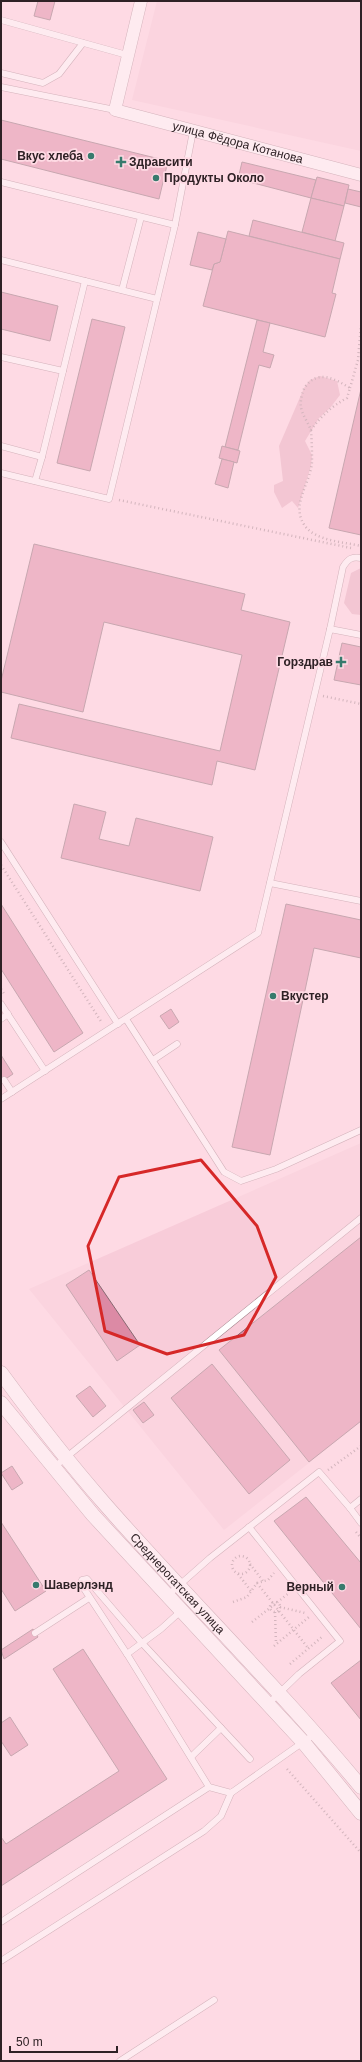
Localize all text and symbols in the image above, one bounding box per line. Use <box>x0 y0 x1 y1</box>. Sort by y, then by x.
street label: улица Фёдора Котанова <box>171 118 305 166</box>
place label: Вкус хлеба <box>17 149 83 163</box>
marker: Вкус хлеба <box>86 151 96 161</box>
place label: Здравсити <box>129 155 193 169</box>
marker: Здравсити <box>116 157 126 167</box>
place label: Продукты Около <box>164 171 264 185</box>
marker: Продукты Около <box>151 173 161 183</box>
place label: Горздрав <box>277 655 333 669</box>
marker: Горздрав <box>336 657 346 667</box>
place label: Вкустер <box>281 989 329 1003</box>
marker: Вкустер <box>268 991 278 1001</box>
street label: Среднерогатская улица <box>127 1530 228 1637</box>
place label: Шаверлэнд <box>44 1578 113 1592</box>
marker: Шаверлэнд <box>31 1580 41 1590</box>
place label: Верный <box>286 1580 334 1594</box>
marker: Верный <box>337 1582 347 1592</box>
scale bar <box>10 2028 117 2054</box>
text: 50 m <box>16 2035 43 2049</box>

